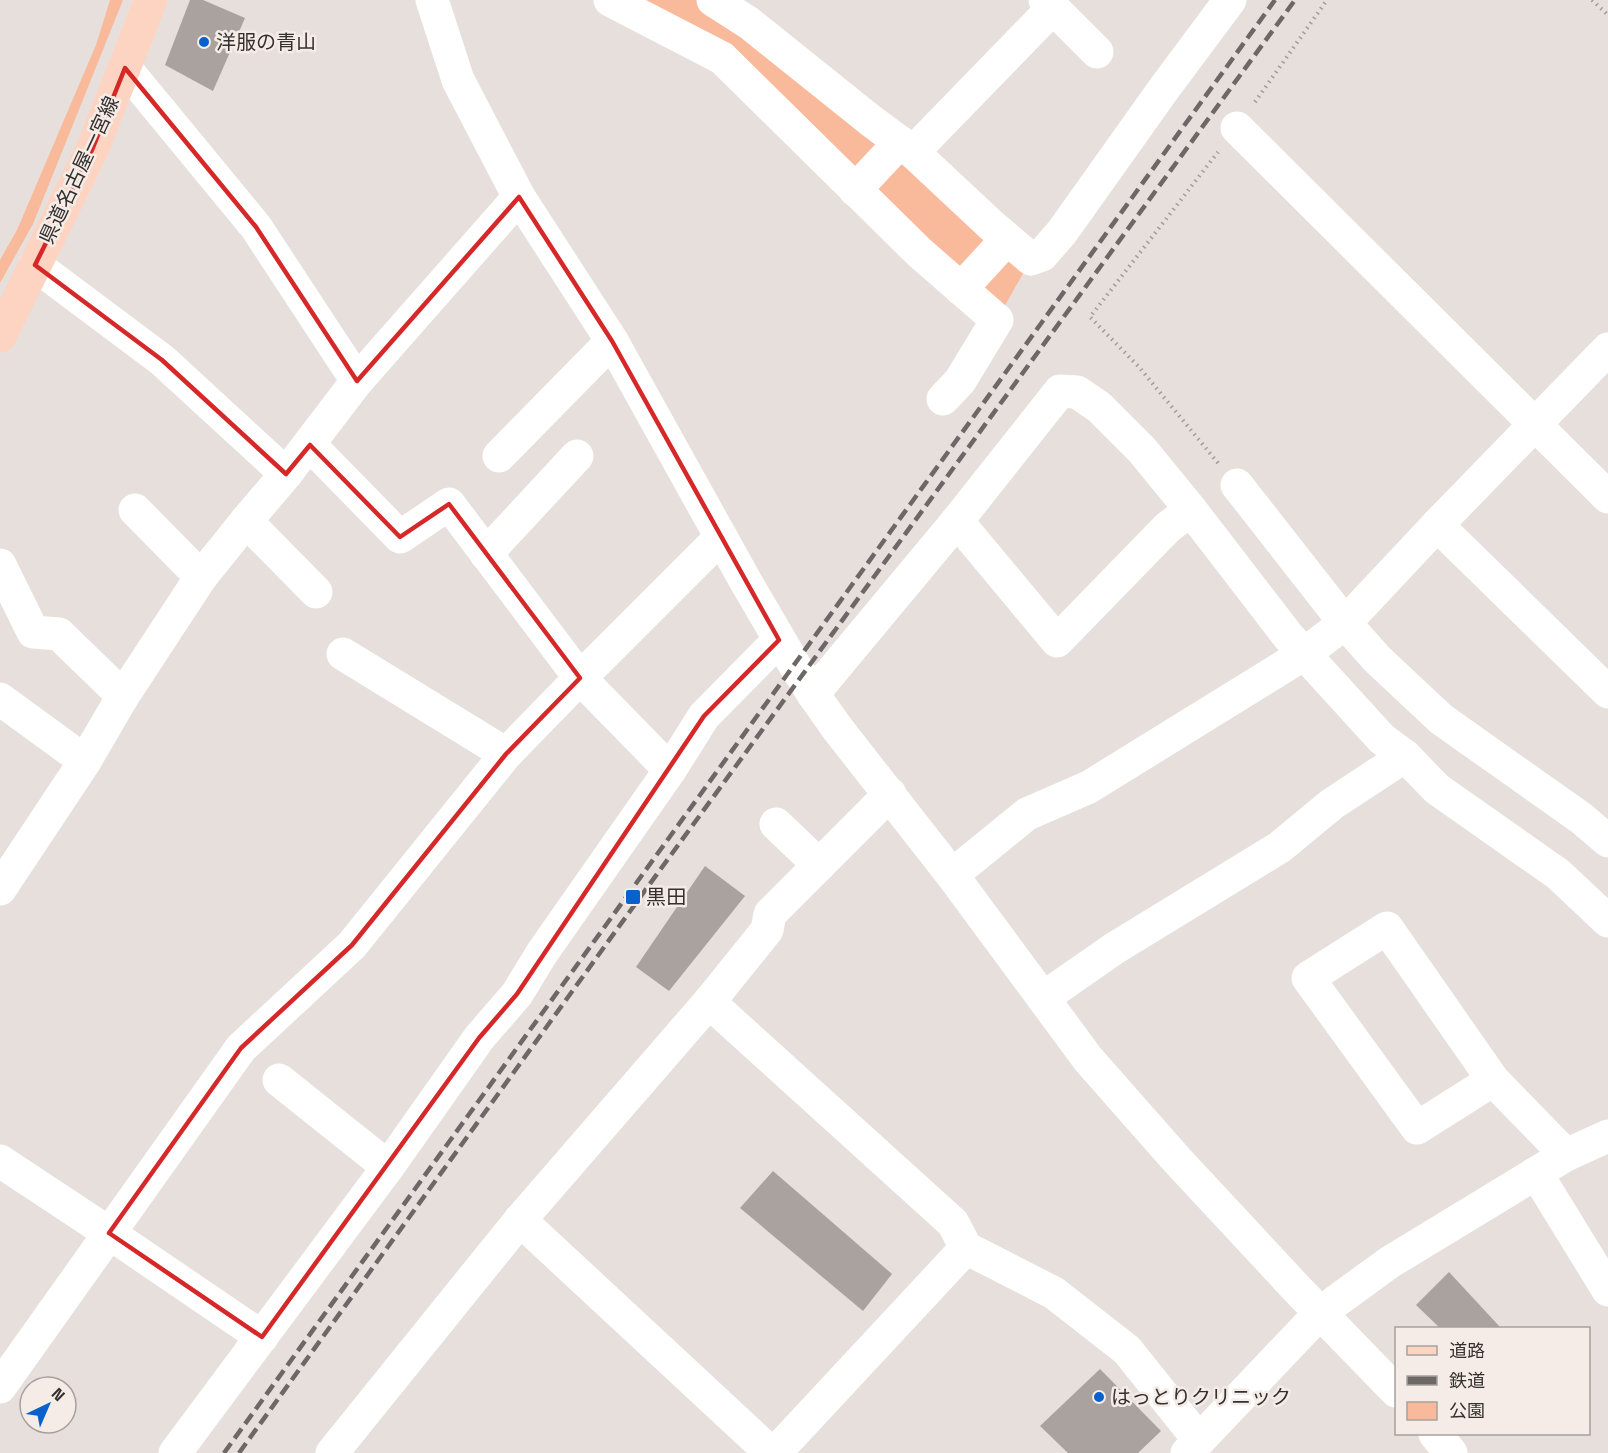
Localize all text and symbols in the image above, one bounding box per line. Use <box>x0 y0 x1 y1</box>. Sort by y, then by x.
place label: 洋服の青山 <box>216 29 316 55</box>
marker: 洋服の青山 <box>197 35 211 49</box>
street label: 県道名古屋一宮線 <box>33 92 125 248</box>
place label: 黒田 <box>646 884 686 910</box>
marker: 黒田 <box>624 888 642 906</box>
legend <box>1395 1327 1590 1435</box>
text: 道路 <box>1449 1339 1485 1362</box>
text: 鉄道 <box>1449 1369 1485 1392</box>
north arrow <box>18 1375 78 1435</box>
text: N <box>47 1383 69 1406</box>
place label: はっとりクリニック <box>1111 1384 1291 1410</box>
marker: はっとりクリニック <box>1092 1390 1106 1404</box>
text: 公園 <box>1449 1399 1485 1422</box>

